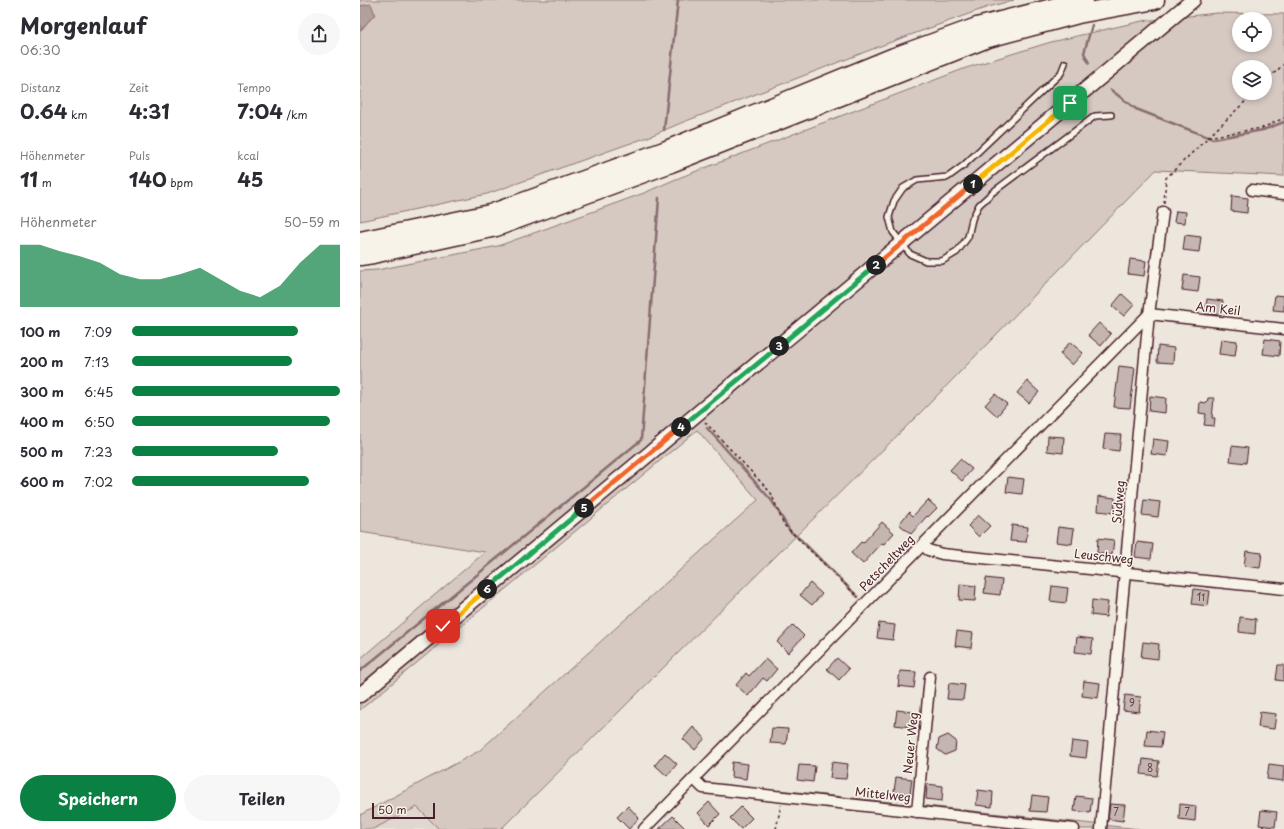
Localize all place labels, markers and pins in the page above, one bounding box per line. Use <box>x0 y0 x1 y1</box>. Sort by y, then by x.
pin <box>1053 86 1087 120</box>
pin: 1 <box>963 174 983 194</box>
pin: 2 <box>866 255 886 275</box>
pin: 3 <box>769 336 789 356</box>
pin: 4 <box>671 417 691 437</box>
pin: 5 <box>574 498 594 518</box>
pin: 6 <box>477 579 497 599</box>
pin <box>426 609 460 643</box>

